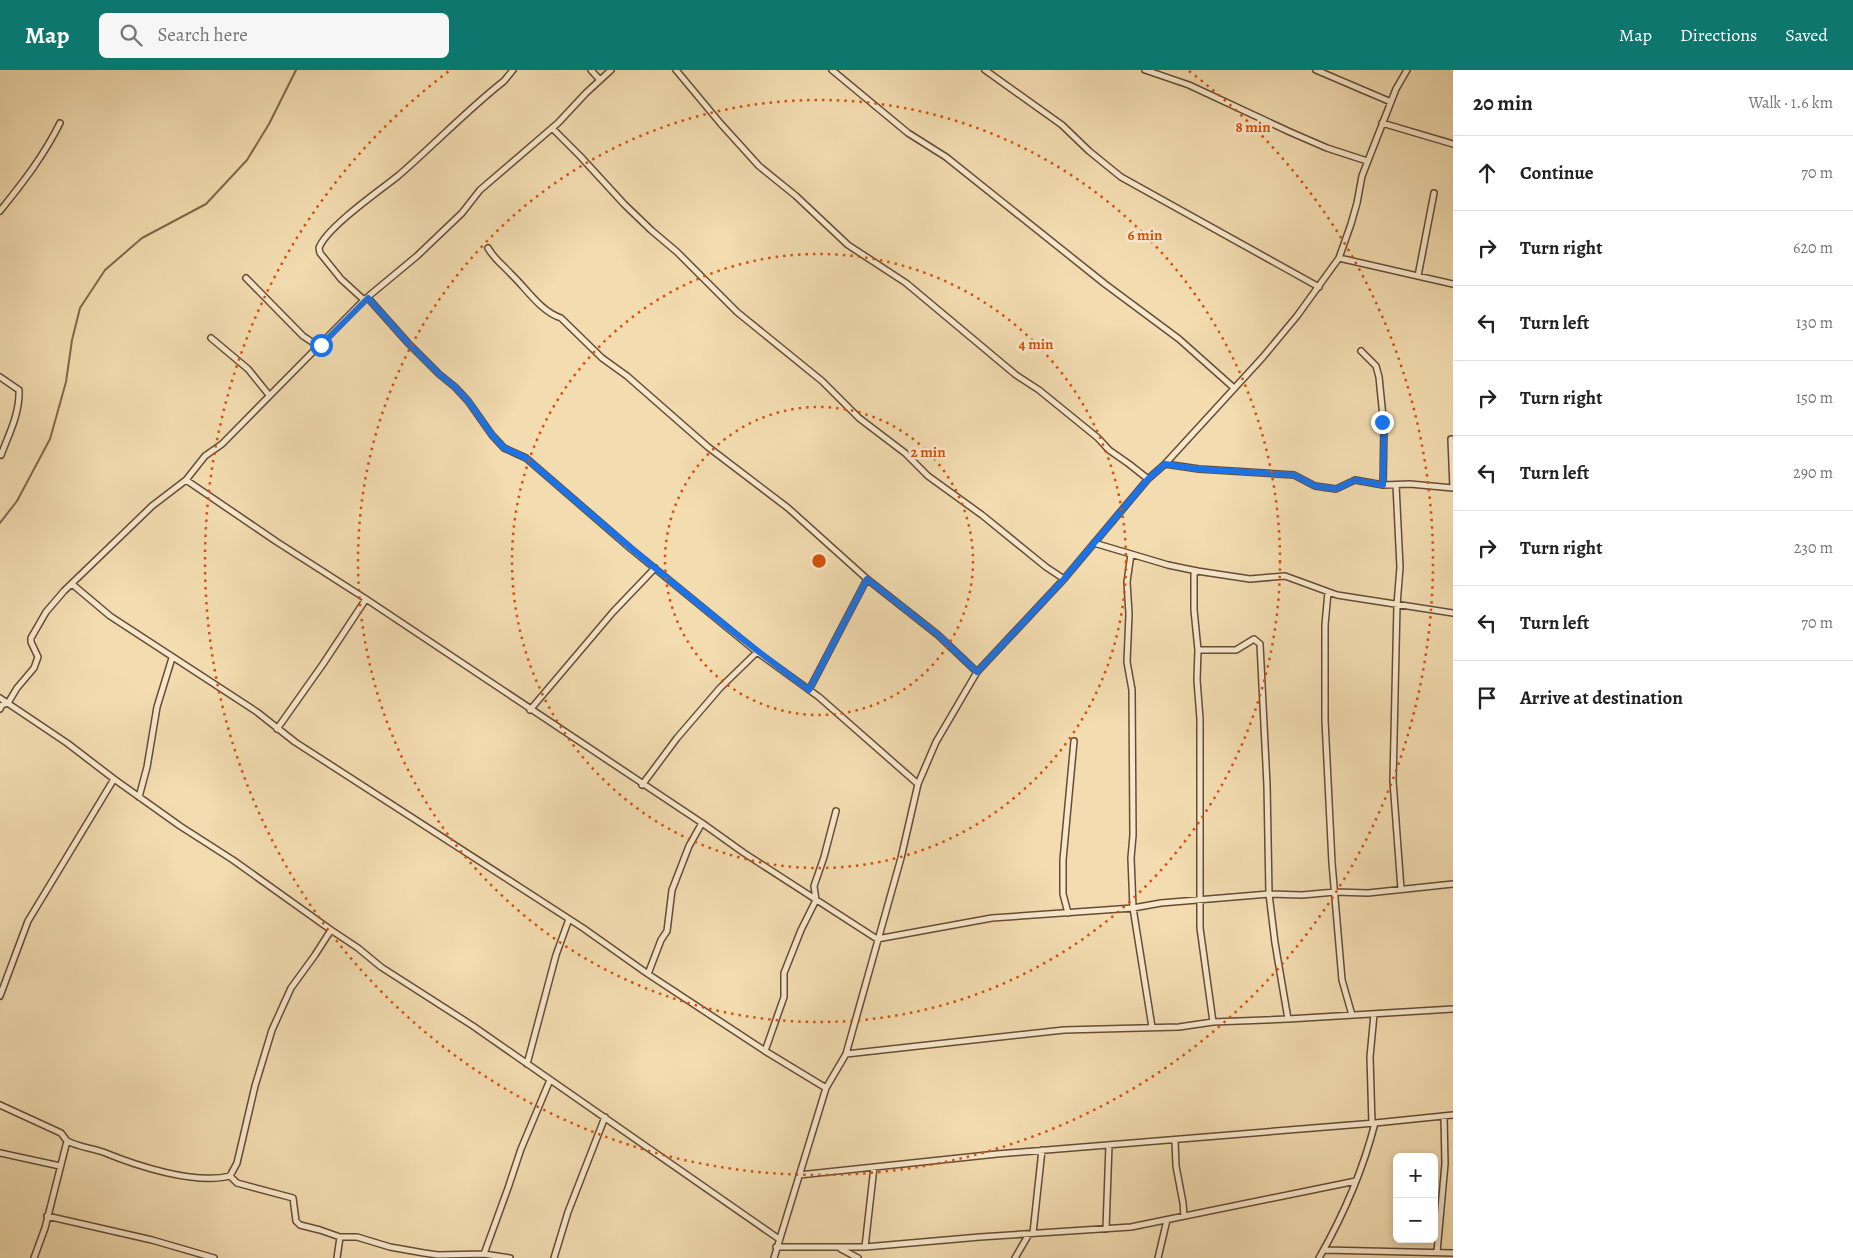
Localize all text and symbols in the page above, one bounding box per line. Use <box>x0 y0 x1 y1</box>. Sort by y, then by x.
search box <box>99 13 449 58</box>
text: Map <box>25 19 69 51</box>
icon: search <box>117 21 145 49</box>
text: Search here <box>157 22 248 48</box>
text: Map <box>1619 23 1652 47</box>
text: Directions <box>1680 23 1757 47</box>
text: Saved <box>1785 23 1828 47</box>
text: 20 min <box>1473 89 1533 117</box>
text: Walk · 1.6 km <box>1748 92 1833 114</box>
text: 8 min <box>1235 117 1271 137</box>
icon: ahead <box>1473 159 1501 187</box>
text: Continue <box>1520 160 1594 186</box>
text: 70 m <box>1801 162 1833 184</box>
text: 6 min <box>1128 225 1163 245</box>
icon: right <box>1473 234 1501 262</box>
text: Turn right <box>1520 235 1602 261</box>
text: 620 m <box>1793 237 1833 259</box>
icon: left <box>1473 309 1501 337</box>
text: Turn left <box>1520 310 1589 336</box>
text: 130 m <box>1796 312 1833 334</box>
route start <box>310 334 333 357</box>
text: 4 min <box>1018 334 1054 354</box>
icon: right <box>1473 384 1501 412</box>
text: Turn right <box>1520 385 1602 411</box>
text: 150 m <box>1796 387 1833 409</box>
route end <box>1371 411 1394 434</box>
text: 2 min <box>910 442 946 462</box>
icon: left <box>1473 459 1501 487</box>
text: Turn left <box>1520 460 1589 486</box>
text: 290 m <box>1793 462 1833 484</box>
icon: right <box>1473 534 1501 562</box>
text: Turn right <box>1520 535 1602 561</box>
text: 230 m <box>1794 537 1833 559</box>
centre of rings <box>810 552 828 570</box>
icon: left <box>1473 609 1501 637</box>
text: Turn left <box>1520 610 1589 636</box>
text: 70 m <box>1801 612 1833 634</box>
icon: arrive <box>1473 684 1501 712</box>
text: Arrive at destination <box>1520 685 1683 711</box>
map controls <box>1393 1153 1438 1243</box>
button: + <box>1393 1153 1438 1198</box>
button: − <box>1393 1198 1438 1243</box>

